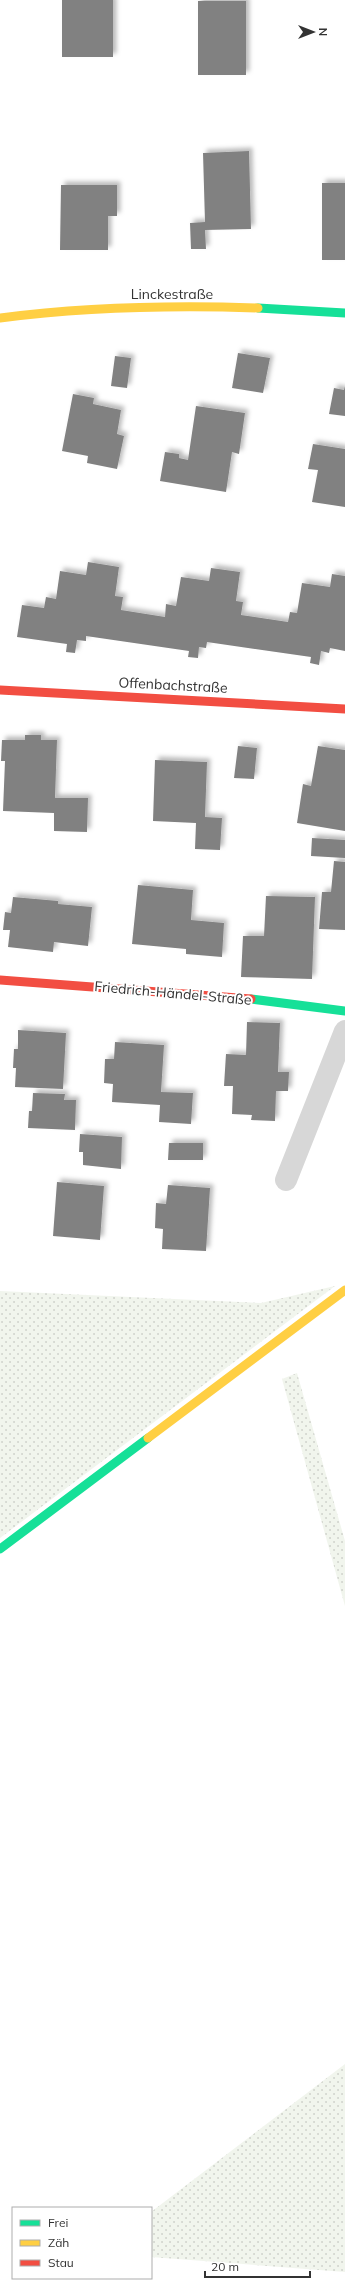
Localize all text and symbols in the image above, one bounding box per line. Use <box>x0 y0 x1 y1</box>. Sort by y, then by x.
north arrow <box>293 12 333 52</box>
text: N <box>316 28 330 36</box>
street label: Linckestraße <box>131 285 213 303</box>
street label: Offenbachstraße <box>118 673 228 697</box>
street label: Friedrich-Händel-Straße <box>94 977 252 1009</box>
legend <box>12 2207 152 2279</box>
text: Frei <box>48 2215 68 2230</box>
text: Zäh <box>48 2235 69 2250</box>
scale bar <box>205 2253 310 2279</box>
text: Stau <box>48 2255 74 2270</box>
text: 20 m <box>211 2259 239 2274</box>

